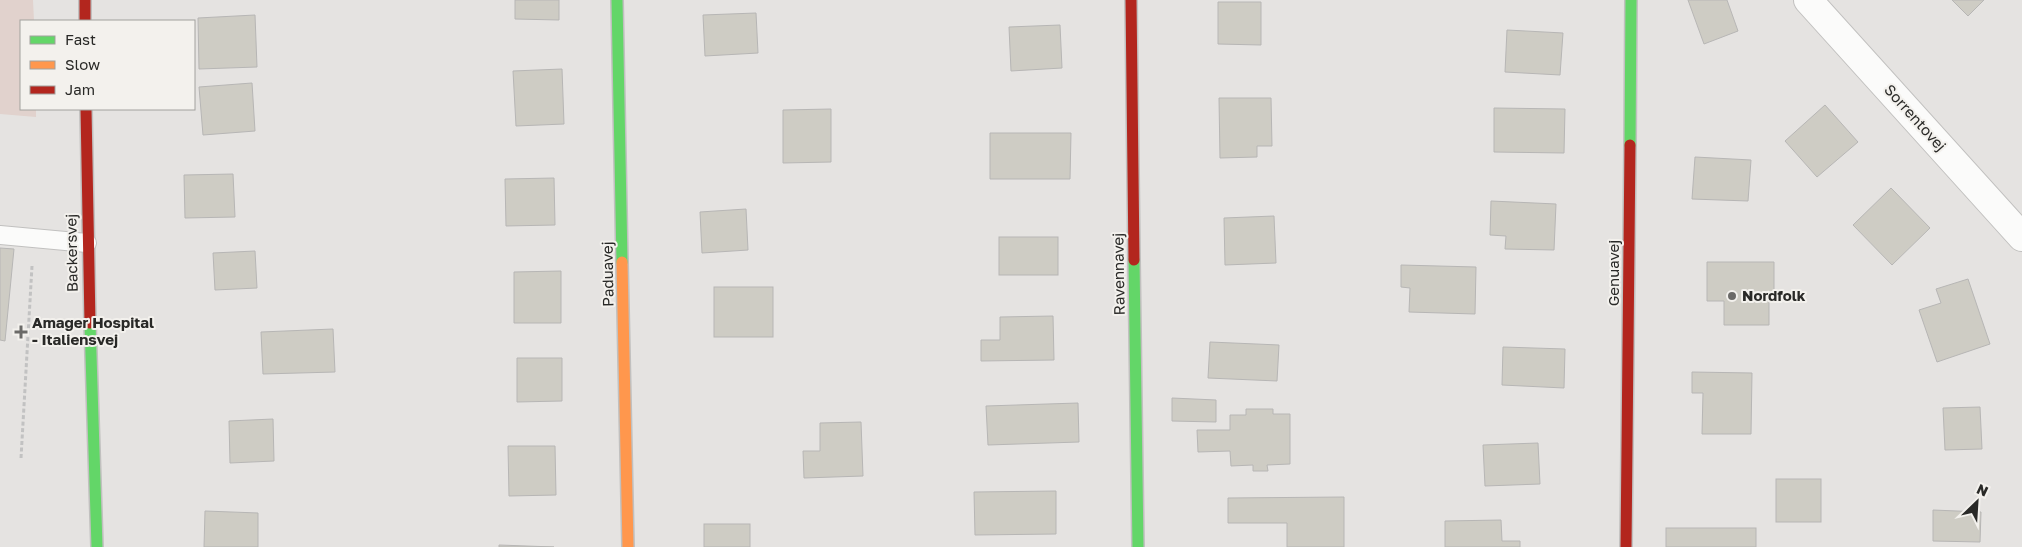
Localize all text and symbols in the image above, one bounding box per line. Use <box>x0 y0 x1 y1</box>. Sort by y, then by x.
legend <box>20 20 195 110</box>
text: Fast <box>65 30 96 48</box>
text: Slow <box>65 55 100 73</box>
text: Jam <box>65 80 95 98</box>
street label: Sorrentovej <box>1881 80 1950 154</box>
street label: Backersvej <box>61 214 81 292</box>
street label: Ravennavej <box>1108 233 1128 315</box>
street label: Genuavej <box>1604 240 1622 306</box>
street label: Paduavej <box>597 241 617 307</box>
place label: Nordfolk <box>1742 286 1806 304</box>
marker: Nordfolk <box>1726 290 1738 302</box>
place label: Amager Hospital - Italiensvej <box>32 313 154 348</box>
marker: Amager Hospital - Italiensvej <box>14 325 28 339</box>
north arrow <box>1952 477 2002 527</box>
text: N <box>1974 480 1991 500</box>

